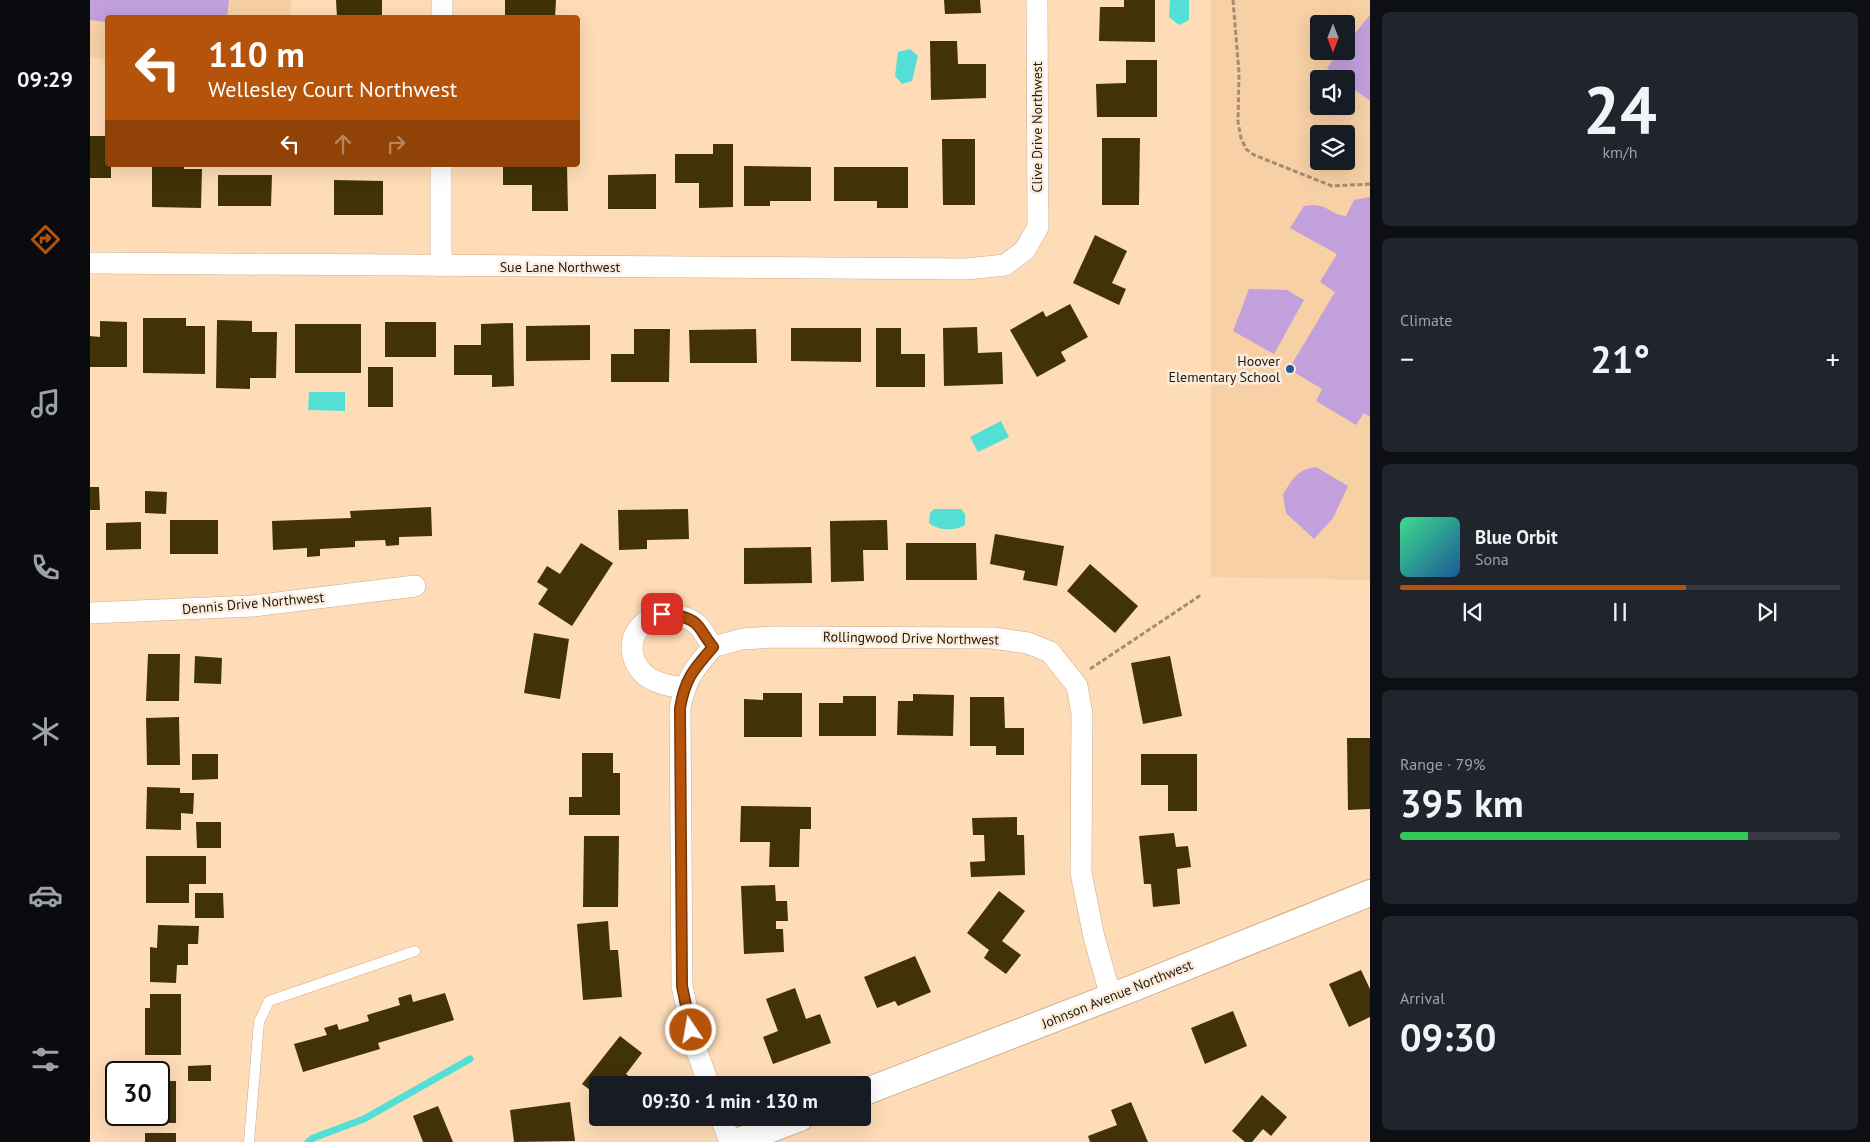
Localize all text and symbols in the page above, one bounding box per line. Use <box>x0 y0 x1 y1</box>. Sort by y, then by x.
north arrow <box>1310 15 1355 60</box>
map controls <box>1310 15 1355 170</box>
text: 110 m <box>208 31 305 77</box>
icon: left <box>125 35 190 100</box>
street label: Clive Drive Northwest <box>1028 61 1046 192</box>
text: 09:29 <box>17 65 73 93</box>
text: 24 <box>1583 67 1657 151</box>
button: sound <box>1310 70 1355 115</box>
text: Wellesley Court Northwest <box>208 75 457 103</box>
button: layers <box>1310 125 1355 170</box>
icon: left <box>276 130 304 158</box>
icon: ahead <box>329 130 357 158</box>
icon: right <box>382 130 410 158</box>
text: km/h <box>1602 142 1638 162</box>
icon: directions <box>28 222 63 257</box>
street label: Sue Lane Northwest <box>500 258 621 276</box>
text: Climate <box>1400 310 1452 330</box>
text: 21° <box>1590 334 1650 383</box>
text: − <box>1400 340 1414 377</box>
text: + <box>1826 340 1840 377</box>
place label: Hoover Elementary School <box>1168 352 1280 386</box>
marker: Hoover Elementary School <box>1284 363 1296 375</box>
icon: music <box>28 386 63 421</box>
text: Blue Orbit <box>1475 525 1558 549</box>
text: Sona <box>1475 549 1509 569</box>
icon: phone <box>28 550 63 585</box>
street label: Dennis Drive Northwest <box>181 588 325 618</box>
pin <box>641 593 683 635</box>
icon: previous <box>1459 598 1487 626</box>
icon: pause <box>1606 598 1634 626</box>
icon: next <box>1753 598 1781 626</box>
icon: arrive <box>648 600 676 628</box>
street label: Rollingwood Drive Northwest <box>823 627 999 649</box>
icon: climate <box>28 714 63 749</box>
text: Range · 79% <box>1400 754 1485 774</box>
text: 395 km <box>1400 778 1524 827</box>
icon: car <box>28 878 63 913</box>
street label: Johnson Avenue Northwest <box>1038 955 1195 1033</box>
text: Arrival <box>1400 988 1445 1008</box>
position arrow <box>664 1003 716 1055</box>
text: 09:30 <box>1400 1012 1496 1061</box>
icon: filters <box>28 1042 63 1077</box>
speed limit sign: 30 <box>105 1061 170 1126</box>
text: 09:30 · 1 min · 130 m <box>642 1089 818 1113</box>

